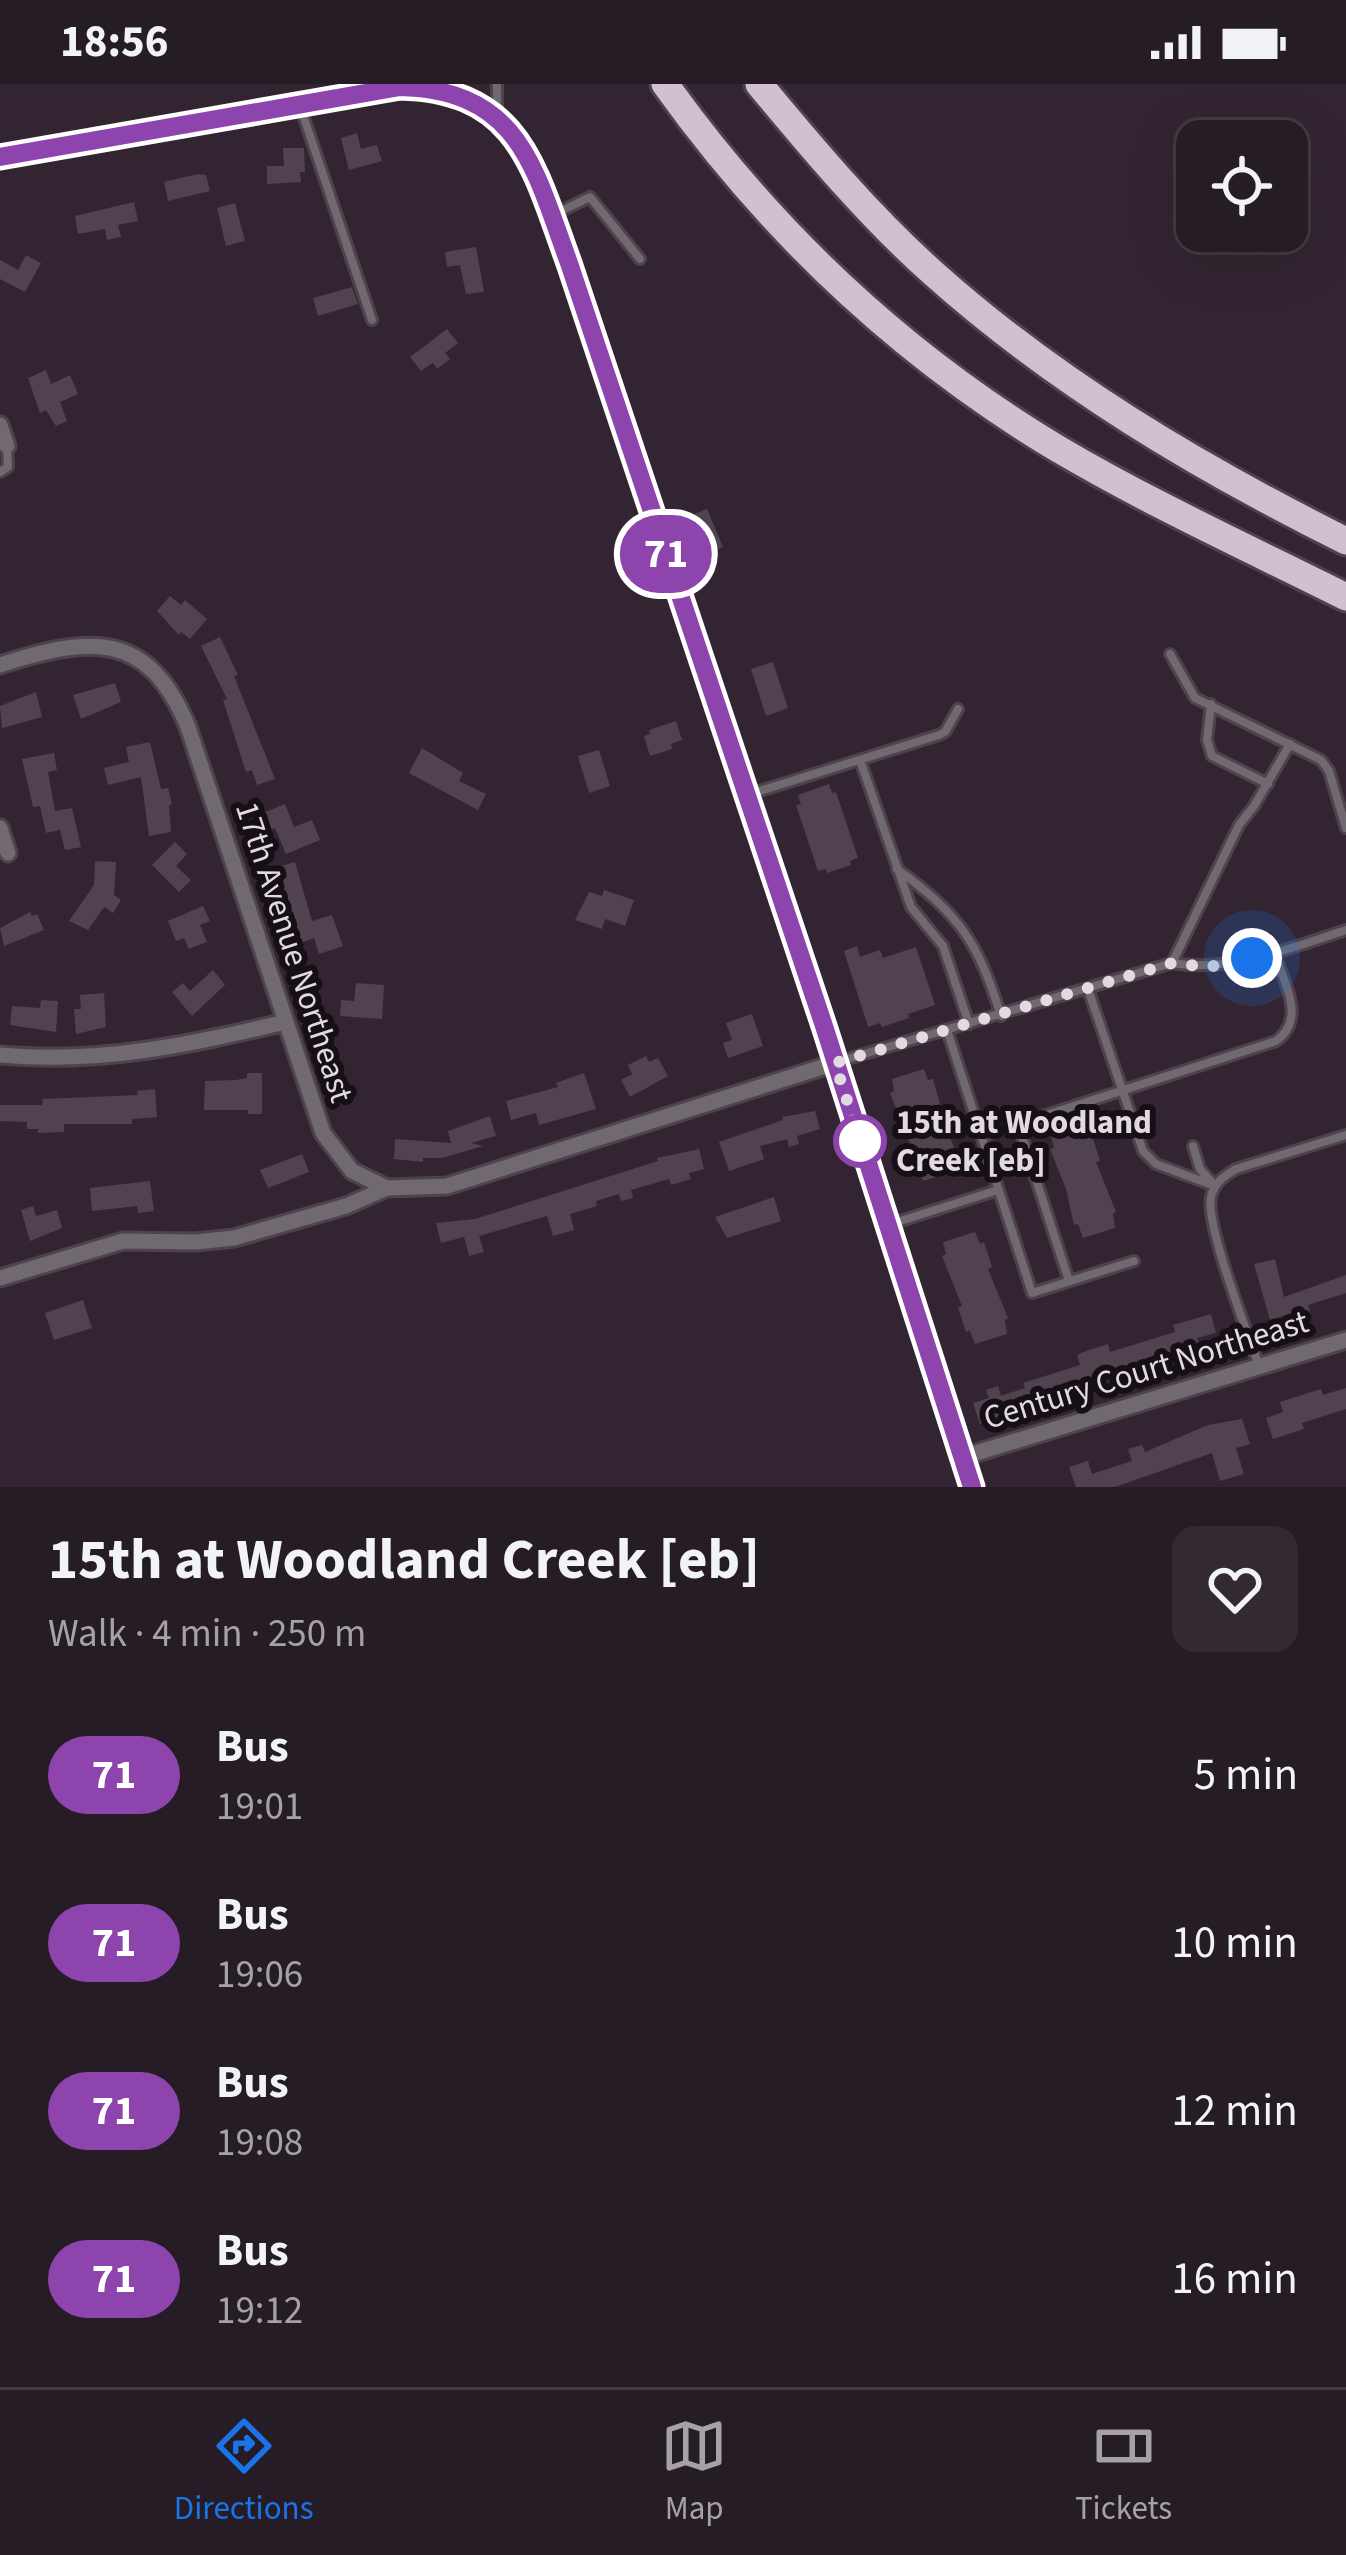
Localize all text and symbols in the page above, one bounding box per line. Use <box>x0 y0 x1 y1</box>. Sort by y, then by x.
text: 18:56 <box>60 10 169 74</box>
map controls <box>1176 120 1308 252</box>
button: locate <box>1176 120 1308 252</box>
line badge: 71 <box>612 515 720 593</box>
text: 71 <box>644 524 688 584</box>
street label: 17th Avenue Northeast <box>223 796 365 1108</box>
your location <box>1222 928 1282 988</box>
place label: 15th at Woodland Creek [eb] <box>896 1099 1152 1184</box>
marker: 15th at Woodland Creek [eb] <box>835 1116 885 1166</box>
street label: Century Court Northeast <box>978 1298 1314 1442</box>
text: 15th at Woodland Creek [eb] <box>48 1520 760 1601</box>
button: heart <box>1172 1526 1298 1652</box>
text: Walk · 4 min · 250 m <box>48 1606 366 1662</box>
text: Bus <box>216 1715 289 1779</box>
text: 5 min <box>1194 1743 1298 1807</box>
text: 71 <box>92 1745 136 1805</box>
text: 19:01 <box>216 1779 303 1835</box>
text: Bus <box>216 1883 289 1947</box>
text: 10 min <box>1171 1911 1298 1975</box>
text: 71 <box>92 1913 136 1973</box>
text: 19:06 <box>216 1947 303 2003</box>
text: Bus <box>216 2051 289 2115</box>
text: 12 min <box>1171 2079 1298 2143</box>
text: 71 <box>92 2081 136 2141</box>
text: 19:08 <box>216 2115 303 2171</box>
text: Bus <box>216 2219 289 2283</box>
text: 16 min <box>1171 2247 1298 2311</box>
text: 71 <box>92 2249 136 2309</box>
text: 19:12 <box>216 2283 303 2339</box>
tab: Directions <box>174 2413 314 2532</box>
tab: Map <box>661 2413 727 2532</box>
tab: Tickets <box>1075 2413 1172 2532</box>

